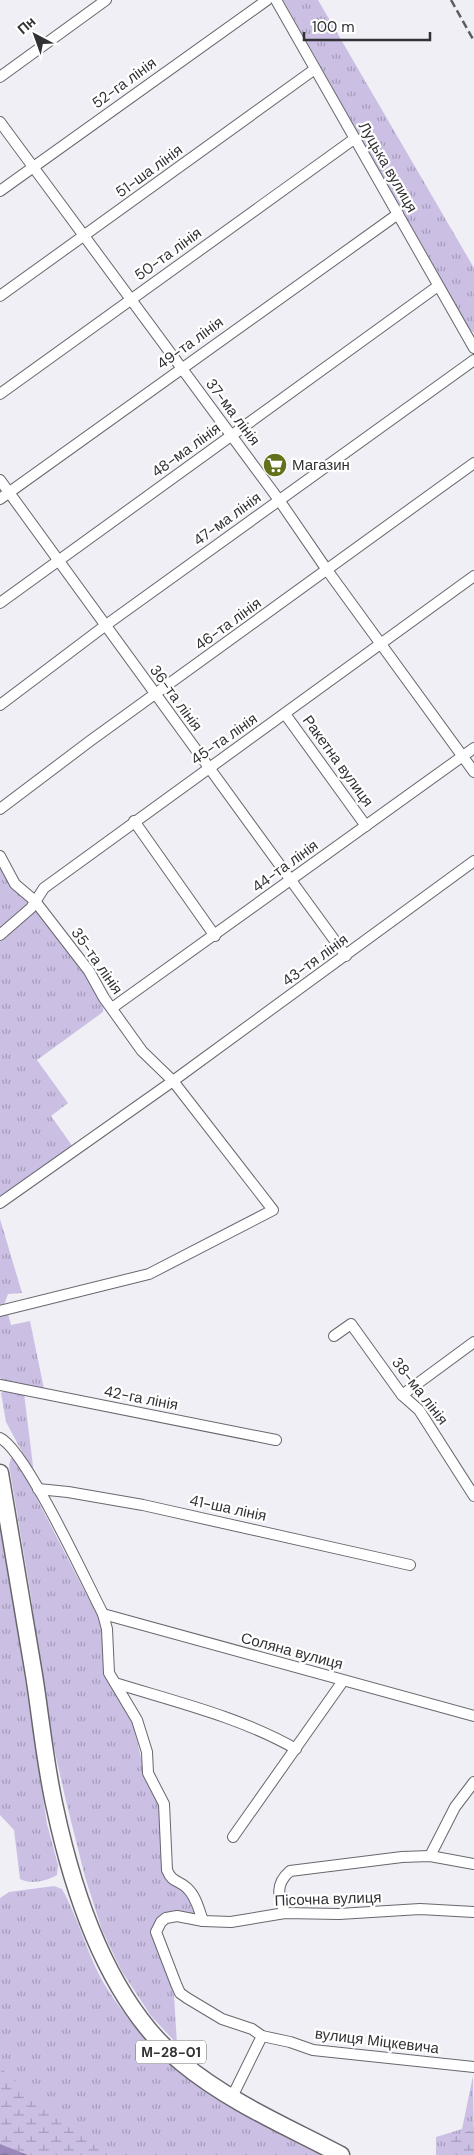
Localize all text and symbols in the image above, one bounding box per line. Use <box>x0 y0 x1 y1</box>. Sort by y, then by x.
north arrow <box>10 10 60 60</box>
scale bar <box>304 10 430 42</box>
text: Пн <box>14 12 39 38</box>
text: 100 m <box>312 17 355 37</box>
street label: 52-га лінія <box>88 53 160 113</box>
street label: Луцька вулиця <box>354 118 422 216</box>
street label: 51-ша лінія <box>112 140 186 202</box>
street label: 50-та лінія <box>130 223 206 285</box>
street label: 49-та лінія <box>153 312 227 374</box>
street label: 37-ма лінія <box>201 375 265 449</box>
street label: 48-ма лінія <box>147 418 225 482</box>
supermarket icon: Магазин <box>262 452 288 478</box>
place label: Магазин <box>292 455 350 475</box>
street label: 47-ма лінія <box>189 488 265 550</box>
street label: 46-та лінія <box>191 593 265 655</box>
street label: 36-та лінія <box>145 661 207 735</box>
street label: 45-та лінія <box>187 709 261 769</box>
street label: Ракетна вулиця <box>298 711 378 811</box>
street label: 44-та лінія <box>248 835 322 897</box>
street label: 35-та лінія <box>67 924 127 998</box>
street label: 43-тя лінія <box>278 929 352 991</box>
street label: 38-ма лінія <box>387 1353 453 1429</box>
street label: 42-га лінія <box>102 1381 180 1415</box>
street label: 41-ша лінія <box>188 1490 268 1526</box>
street label: Соляна вулиця <box>239 1628 345 1674</box>
street label: Пісочна вулиця <box>274 1887 382 1911</box>
street label: вулиця Міцкевича <box>314 2023 441 2059</box>
road number: М-28-01 <box>136 2040 206 2064</box>

